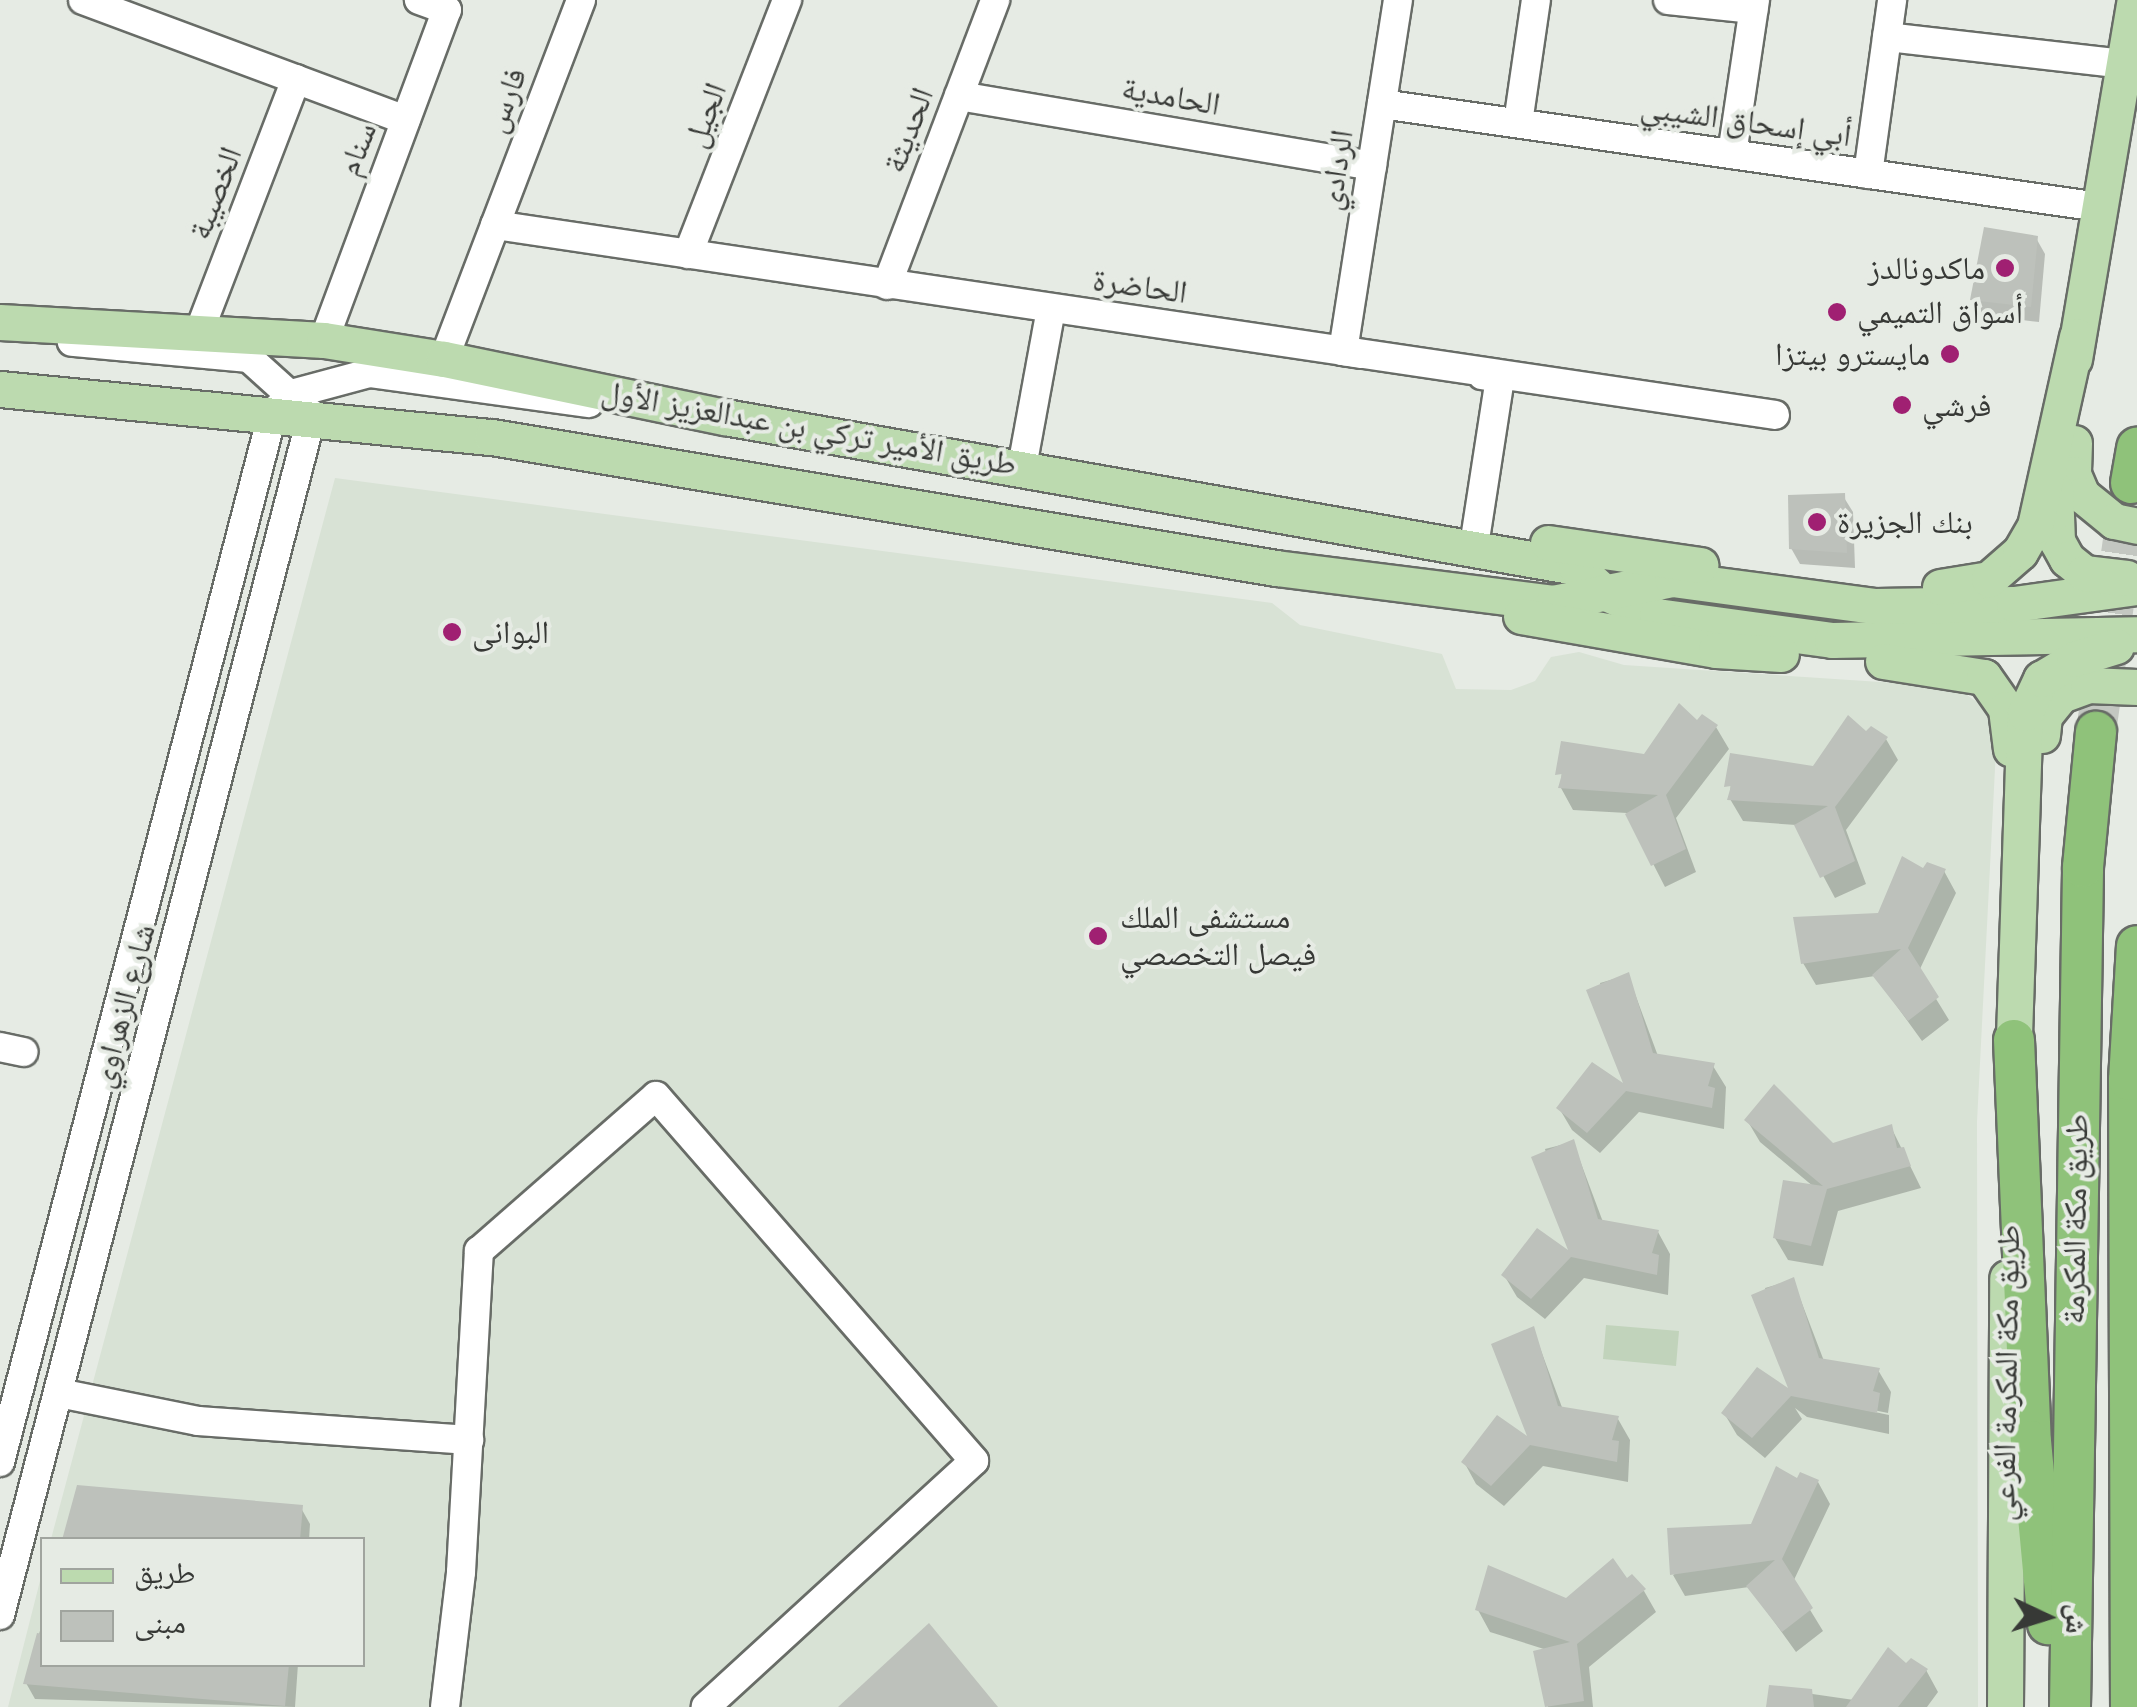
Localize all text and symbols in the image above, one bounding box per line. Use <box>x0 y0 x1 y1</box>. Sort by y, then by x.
street label: فارس <box>475 62 535 138</box>
street label: الحامدية <box>1119 68 1223 124</box>
street label: الجيل <box>675 77 735 153</box>
street label: الحديثة <box>874 82 942 178</box>
street label: أبي إسحاق الشيبي <box>1638 87 1854 155</box>
street label: سنام <box>329 117 385 181</box>
street label: الردادي <box>1311 127 1361 213</box>
street label: الخصيبة <box>180 141 250 245</box>
place label: ماكدونالدز <box>1868 249 1985 287</box>
marker: ماكدونالدز <box>1994 257 2016 279</box>
street label: الحاضرة <box>1090 260 1190 312</box>
place label: أسواق التميمي <box>1857 293 2023 331</box>
marker: أسواق التميمي <box>1826 301 1848 323</box>
place label: مايسترو بيتزا <box>1775 335 1930 373</box>
marker: مايسترو بيتزا <box>1939 343 1961 365</box>
street label: طريق الأمير تركي بن عبدالعزيز الأول <box>598 373 1020 483</box>
place label: فرشي <box>1922 386 1991 424</box>
marker: فرشي <box>1891 394 1913 416</box>
place label: بنك الجزيرة <box>1837 503 1973 541</box>
marker: بنك الجزيرة <box>1806 511 1828 533</box>
place label: البوانى <box>472 613 549 651</box>
marker: البوانى <box>441 621 463 643</box>
place label: مستشفى الملك فيصل التخصصي <box>1120 899 1316 974</box>
street label: شارع الزهراوي <box>83 920 163 1092</box>
marker: مستشفى الملك فيصل التخصصي <box>1085 923 1111 949</box>
street label: طريق مكة المكرمة <box>2054 1113 2096 1325</box>
street label: طريق مكة المكرمة الفرعي <box>1984 1224 2028 1522</box>
legend <box>40 1537 365 1667</box>
text: طريق <box>134 1554 195 1591</box>
north arrow <box>1997 1567 2097 1667</box>
text: ش <box>2059 1603 2095 1635</box>
text: مبنى <box>134 1604 186 1641</box>

